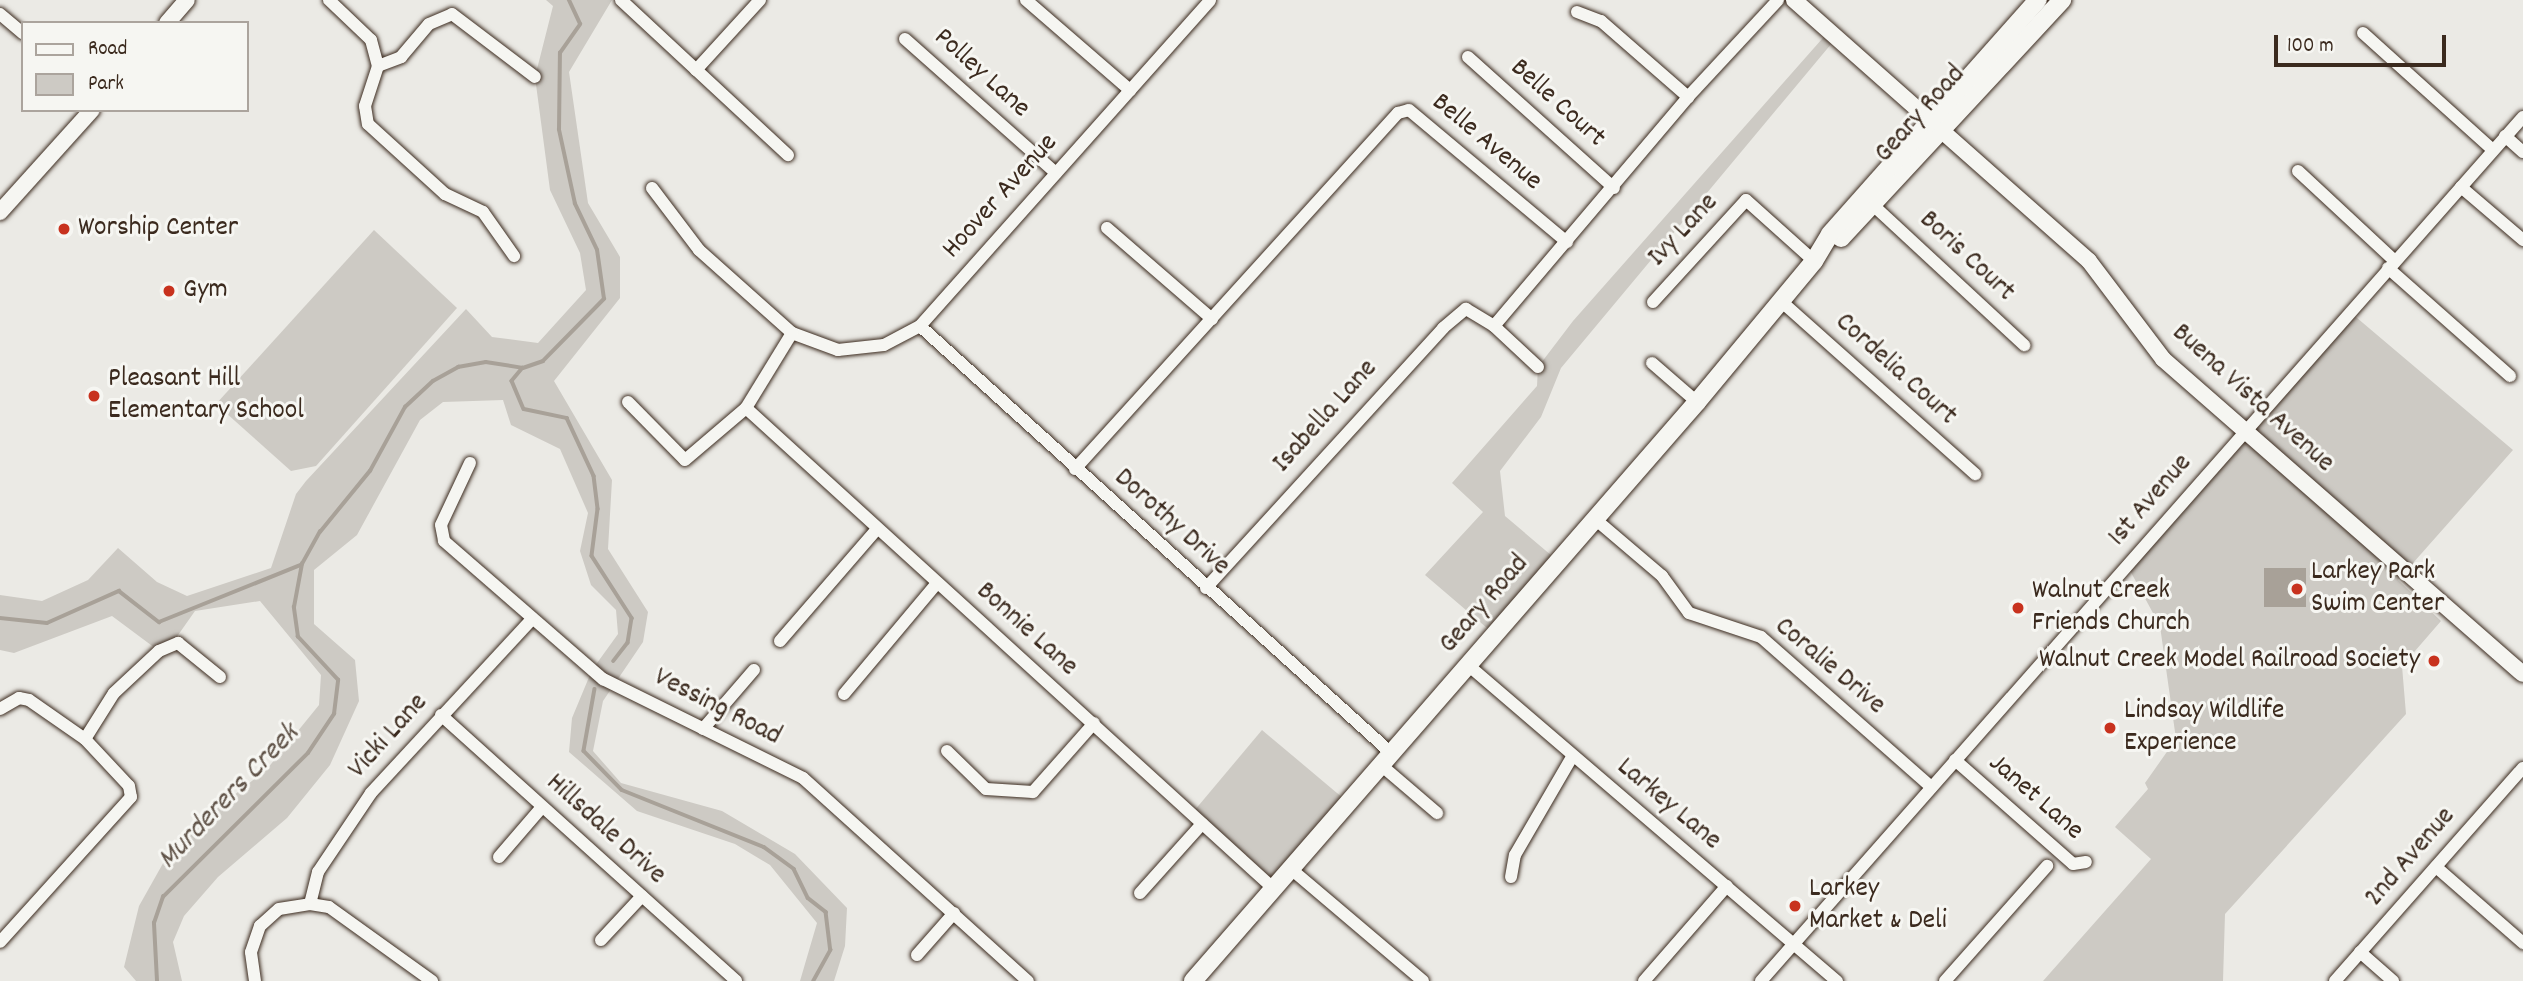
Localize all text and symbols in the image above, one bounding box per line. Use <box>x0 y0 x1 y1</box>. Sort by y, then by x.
legend <box>21 21 248 112</box>
scale bar <box>2278 21 2450 65</box>
street label: Polley Lane <box>926 22 1036 126</box>
text: 100 m <box>2287 32 2334 62</box>
text: Road <box>88 35 127 65</box>
street label: Belle Court <box>1502 52 1612 156</box>
street label: Geary Road <box>1868 59 1974 171</box>
text: Park <box>88 70 124 100</box>
street label: Belle Avenue <box>1424 87 1548 199</box>
street label: Hoover Avenue <box>936 128 1066 266</box>
street label: Ivy Lane <box>1642 187 1726 275</box>
street label: Boris Court <box>1911 204 2021 310</box>
place label: Worship Center <box>78 212 238 246</box>
marker: Worship Center <box>56 221 72 237</box>
place label: Gym <box>183 274 228 308</box>
marker: Gym <box>161 283 177 299</box>
street label: Cordelia Court <box>1827 306 1963 434</box>
street label: Buena Vista Avenue <box>2164 317 2340 481</box>
street label: Isabella Lane <box>1266 353 1386 481</box>
place label: Pleasant Hill Elementary School <box>108 363 304 429</box>
marker: Pleasant Hill Elementary School <box>86 388 102 404</box>
street label: 1st Avenue <box>2102 448 2200 554</box>
street label: Dorothy Drive <box>1106 462 1236 584</box>
street label: Geary Road <box>1433 549 1537 661</box>
place label: Larkey Park Swim Center <box>2311 556 2444 622</box>
place label: Walnut Creek Friends Church <box>2032 575 2190 641</box>
street label: Bonnie Lane <box>968 576 1084 684</box>
marker: Larkey Park Swim Center <box>2289 581 2305 597</box>
marker: Walnut Creek Friends Church <box>2010 600 2026 616</box>
street label: Coralie Drive <box>1767 611 1891 723</box>
place label: Walnut Creek Model Railroad Society <box>2039 644 2420 678</box>
marker: Walnut Creek Model Railroad Society <box>2426 653 2442 669</box>
street label: Vessing Road <box>648 662 786 754</box>
street label: Vicki Lane <box>342 688 436 786</box>
place label: Lindsay Wildlife Experience <box>2124 695 2284 761</box>
water label: Murderers Creek <box>152 718 308 878</box>
marker: Lindsay Wildlife Experience <box>2102 720 2118 736</box>
street label: Janet Lane <box>1981 748 2089 848</box>
street label: Larkey Lane <box>1609 752 1727 858</box>
street label: Hillsdale Drive <box>538 767 672 893</box>
street label: 2nd Avenue <box>2359 801 2463 915</box>
place label: Larkey Market & Deli <box>1809 873 1947 939</box>
marker: Larkey Market & Deli <box>1787 898 1803 914</box>

